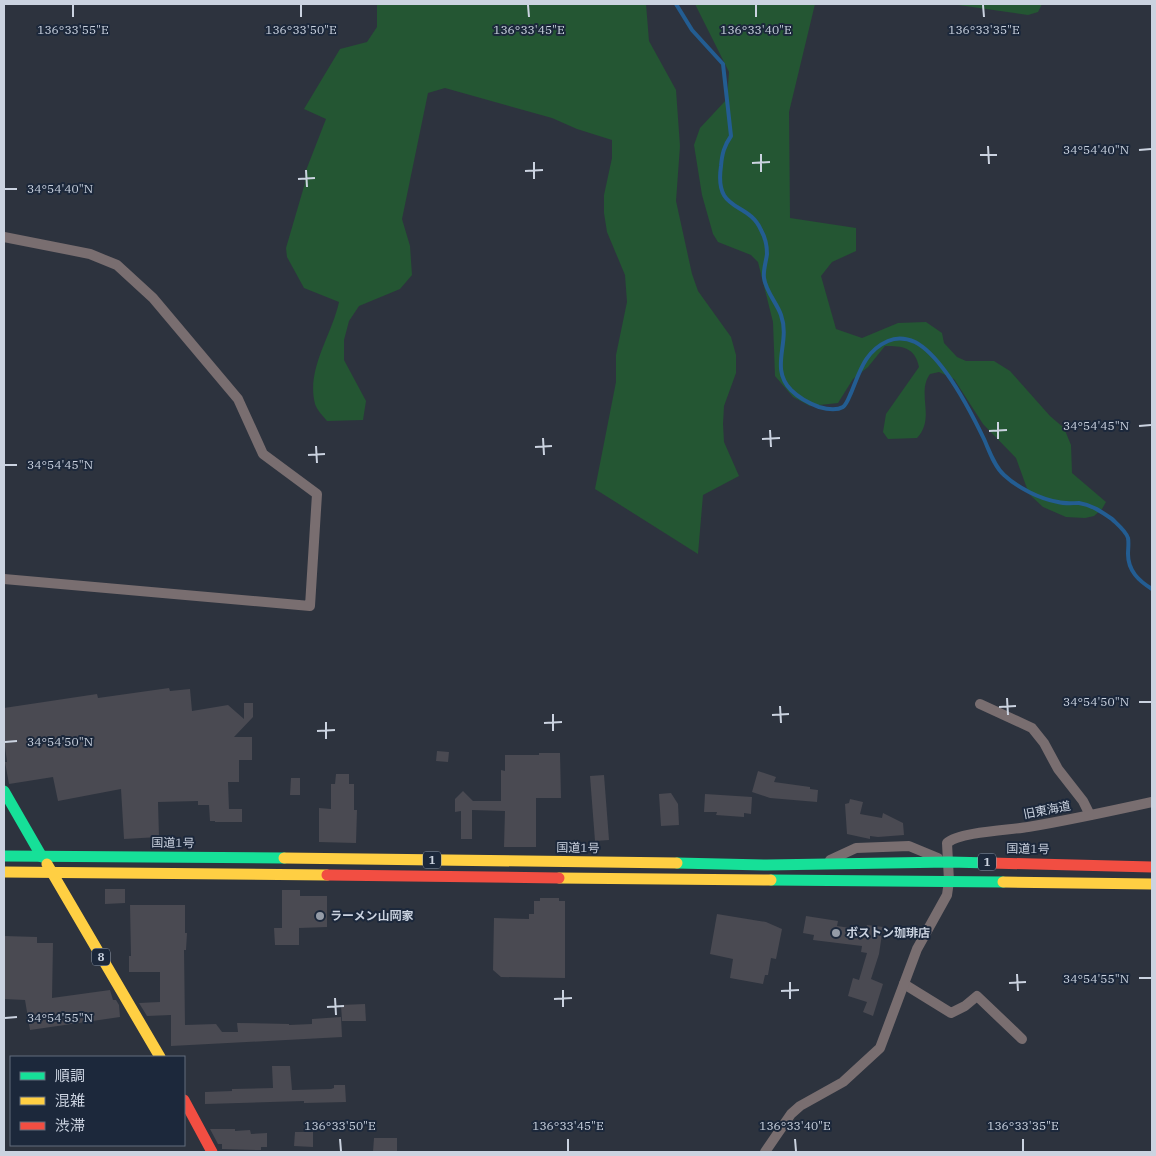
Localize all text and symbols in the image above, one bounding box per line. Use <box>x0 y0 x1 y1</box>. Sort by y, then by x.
text: 136°33'55"E <box>37 22 109 37</box>
text: 136°33'50"E <box>265 22 337 37</box>
text: 136°33'45"E <box>493 22 565 37</box>
text: 136°33'40"E <box>720 22 792 37</box>
text: 136°33'35"E <box>948 22 1020 37</box>
text: 34°54'40"N <box>1063 142 1129 157</box>
text: 34°54'40"N <box>27 181 93 196</box>
text: 34°54'45"N <box>1063 418 1129 433</box>
text: 34°54'45"N <box>27 457 93 472</box>
text: 34°54'50"N <box>1063 694 1129 709</box>
text: 34°54'50"N <box>27 734 93 749</box>
street label: 旧東海道 <box>1022 798 1072 821</box>
street label: 国道1号 <box>151 835 195 850</box>
street label: 国道1号 <box>556 840 600 855</box>
street label: 国道1号 <box>1006 841 1050 856</box>
road number: 1 <box>423 852 441 868</box>
road number: 1 <box>978 854 996 870</box>
place label: ラーメン山岡家 <box>330 908 414 923</box>
marker: ラーメン山岡家 <box>314 910 326 922</box>
place label: ボストン珈琲店 <box>846 925 930 940</box>
marker: ボストン珈琲店 <box>830 927 842 939</box>
road number: 8 <box>92 949 110 966</box>
text: 34°54'55"N <box>1063 971 1129 986</box>
text: 34°54'55"N <box>27 1010 93 1025</box>
legend <box>10 1056 185 1146</box>
text: 順調 <box>55 1066 85 1085</box>
text: 混雑 <box>55 1091 85 1110</box>
text: 渋滞 <box>55 1116 85 1135</box>
text: 136°33'50"E <box>304 1118 376 1133</box>
text: 136°33'45"E <box>532 1118 604 1133</box>
text: 136°33'40"E <box>759 1118 831 1133</box>
text: 136°33'35"E <box>987 1118 1059 1133</box>

